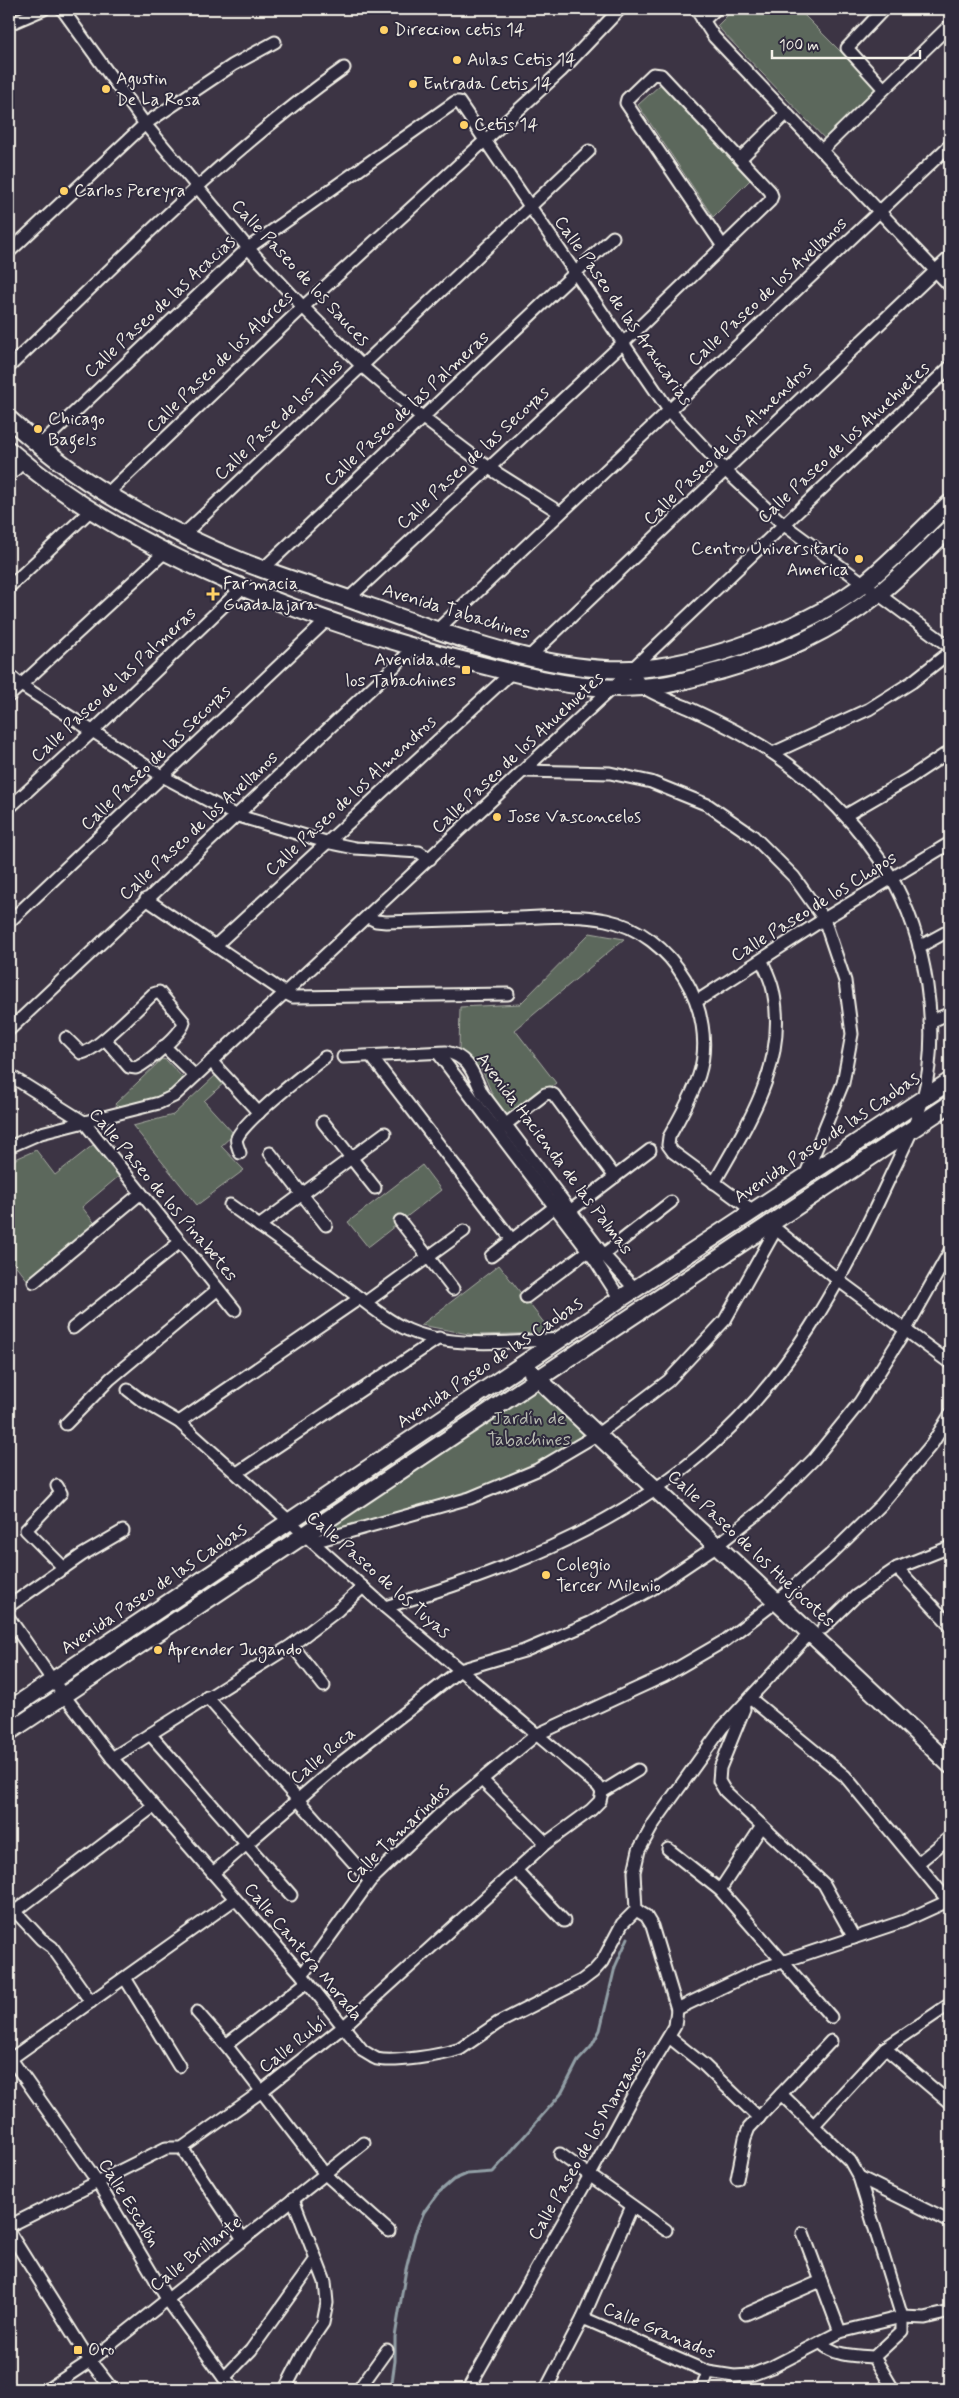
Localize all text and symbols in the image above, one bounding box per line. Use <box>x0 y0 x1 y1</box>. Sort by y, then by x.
place label: Direccion cetis 14 <box>394 18 525 42</box>
marker: Direccion cetis 14 <box>378 24 390 36</box>
scale bar <box>772 28 919 60</box>
text: 100 m <box>779 36 819 56</box>
place label: Aulas Cetis 14 <box>467 48 576 72</box>
marker: Aulas Cetis 14 <box>451 54 463 66</box>
place label: Agustin De La Rosa <box>116 67 201 112</box>
place label: Entrada Cetis 14 <box>423 72 552 96</box>
marker: Entrada Cetis 14 <box>407 78 419 90</box>
marker: Agustin De La Rosa <box>100 83 112 95</box>
place label: Cetis 14 <box>474 113 538 137</box>
marker: Cetis 14 <box>458 119 470 131</box>
place label: Carlos Pereyra <box>74 179 186 203</box>
marker: Carlos Pereyra <box>58 185 70 197</box>
street label: Calle Paseo de los Sauces <box>226 194 374 352</box>
street label: Calle Paseo de las Araucarias <box>548 211 698 411</box>
street label: Calle Paseo de los Avellanos <box>683 212 853 372</box>
street label: Calle Paseo de las Acacias <box>79 230 241 384</box>
street label: Calle Paseo de los Alerces <box>141 285 299 439</box>
street label: Calle Paseo de las Palmeras <box>319 326 495 492</box>
street label: Calle Pase de los Tilos <box>209 354 349 486</box>
street label: Calle Paseo de los Almendros <box>638 357 818 531</box>
street label: Calle Paseo de los Ahuehuetes <box>753 357 935 529</box>
street label: Calle Paseo de las Secoyas <box>392 381 555 535</box>
place label: Chicago Bagels <box>48 407 105 454</box>
marker: Chicago Bagels <box>32 423 44 435</box>
place label: Centro Universitario America <box>691 537 849 582</box>
marker: Centro Universitario America <box>853 553 865 565</box>
place label: Farmacia Guadalajara <box>223 572 317 617</box>
street label: Avenida Tabachines <box>379 578 533 646</box>
marker: Farmacia Guadalajara <box>207 588 219 600</box>
street label: Calle Paseo de las Palmeras <box>26 602 202 768</box>
place label: Avenida de los Tabachines <box>345 648 456 693</box>
marker: Avenida de los Tabachines <box>460 664 472 676</box>
street label: Calle Paseo de los Ahuehuetes <box>427 667 609 839</box>
street label: Calle Paseo de las Secoyas <box>76 680 236 836</box>
street label: Calle Paseo de los Almendros <box>260 710 442 882</box>
street label: Calle Paseo de los Avellanos <box>114 746 284 906</box>
place label: Jose Vasconcelos <box>507 805 641 829</box>
marker: Jose Vasconcelos <box>491 811 503 823</box>
street label: Calle Paseo de los Chopos <box>726 846 902 968</box>
street label: Avenida Hacienda de las Palmas <box>470 1048 638 1260</box>
street label: Avenida Paseo de las Caobas <box>729 1067 925 1209</box>
street label: Calle Paseo de los Pinabetes <box>83 1103 243 1287</box>
street label: Avenida Paseo de las Caobas <box>392 1292 588 1434</box>
park label: Jardín de Tabachines <box>487 1407 571 1452</box>
street label: Calle Paseo de los Huejocotes <box>662 1465 840 1633</box>
street label: Calle Paseo de los Tuyas <box>301 1506 455 1644</box>
street label: Avenida Paseo de las Caobas <box>56 1518 252 1660</box>
place label: Colegio Tercer Milenio <box>556 1553 661 1598</box>
marker: Colegio Tercer Milenio <box>540 1569 552 1581</box>
place label: Aprender Jugando <box>168 1638 302 1663</box>
marker: Aprender Jugando <box>152 1644 164 1656</box>
street label: Calle Roca <box>285 1722 361 1790</box>
street label: Calle Tamarindos <box>341 1778 455 1890</box>
street label: Calle Cantera Morada <box>238 1878 368 2026</box>
street label: Calle Rubí <box>254 2011 332 2079</box>
street label: Calle Paseo de los Manzanos <box>523 2043 653 2245</box>
street label: Calle Escalón <box>92 2154 166 2252</box>
street label: Calle Brillante <box>145 2211 247 2297</box>
street label: Calle Granados <box>599 2297 719 2365</box>
place label: Oro <box>88 2338 115 2362</box>
marker: Oro <box>72 2344 84 2356</box>

